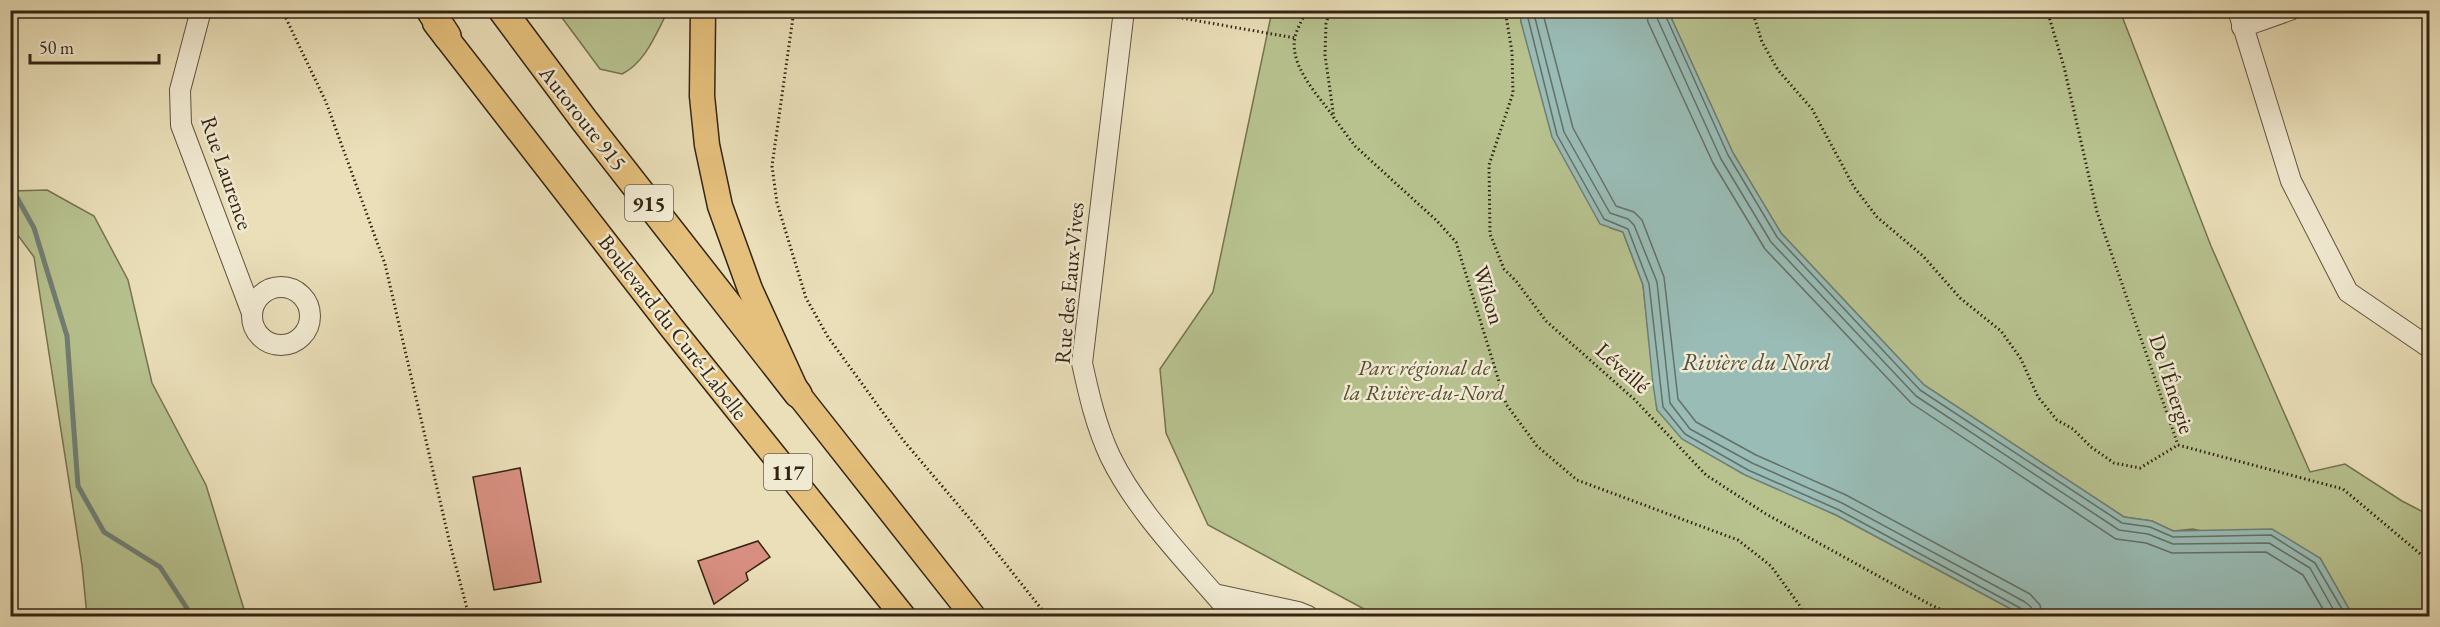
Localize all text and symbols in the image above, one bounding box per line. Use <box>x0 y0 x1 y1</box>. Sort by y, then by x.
scale bar <box>30 27 159 65</box>
text: 50 m <box>39 36 74 59</box>
street label: Autoroute 915 <box>532 59 633 177</box>
street label: Rue Laurence <box>194 112 260 234</box>
road number: 915 <box>625 185 673 221</box>
street label: Rue des Eaux-Vives <box>1047 201 1091 365</box>
street label: Boulevard du Curé-Labelle <box>592 229 755 426</box>
street label: Wilson <box>1466 262 1512 328</box>
street label: De l'Énergie <box>2142 331 2202 438</box>
street label: Léveillé <box>1590 336 1657 400</box>
water label: Rivière du Nord <box>1682 346 1831 377</box>
park label: Parc régional de la Rivière-du-Nord <box>1344 353 1505 407</box>
road number: 117 <box>764 454 812 490</box>

